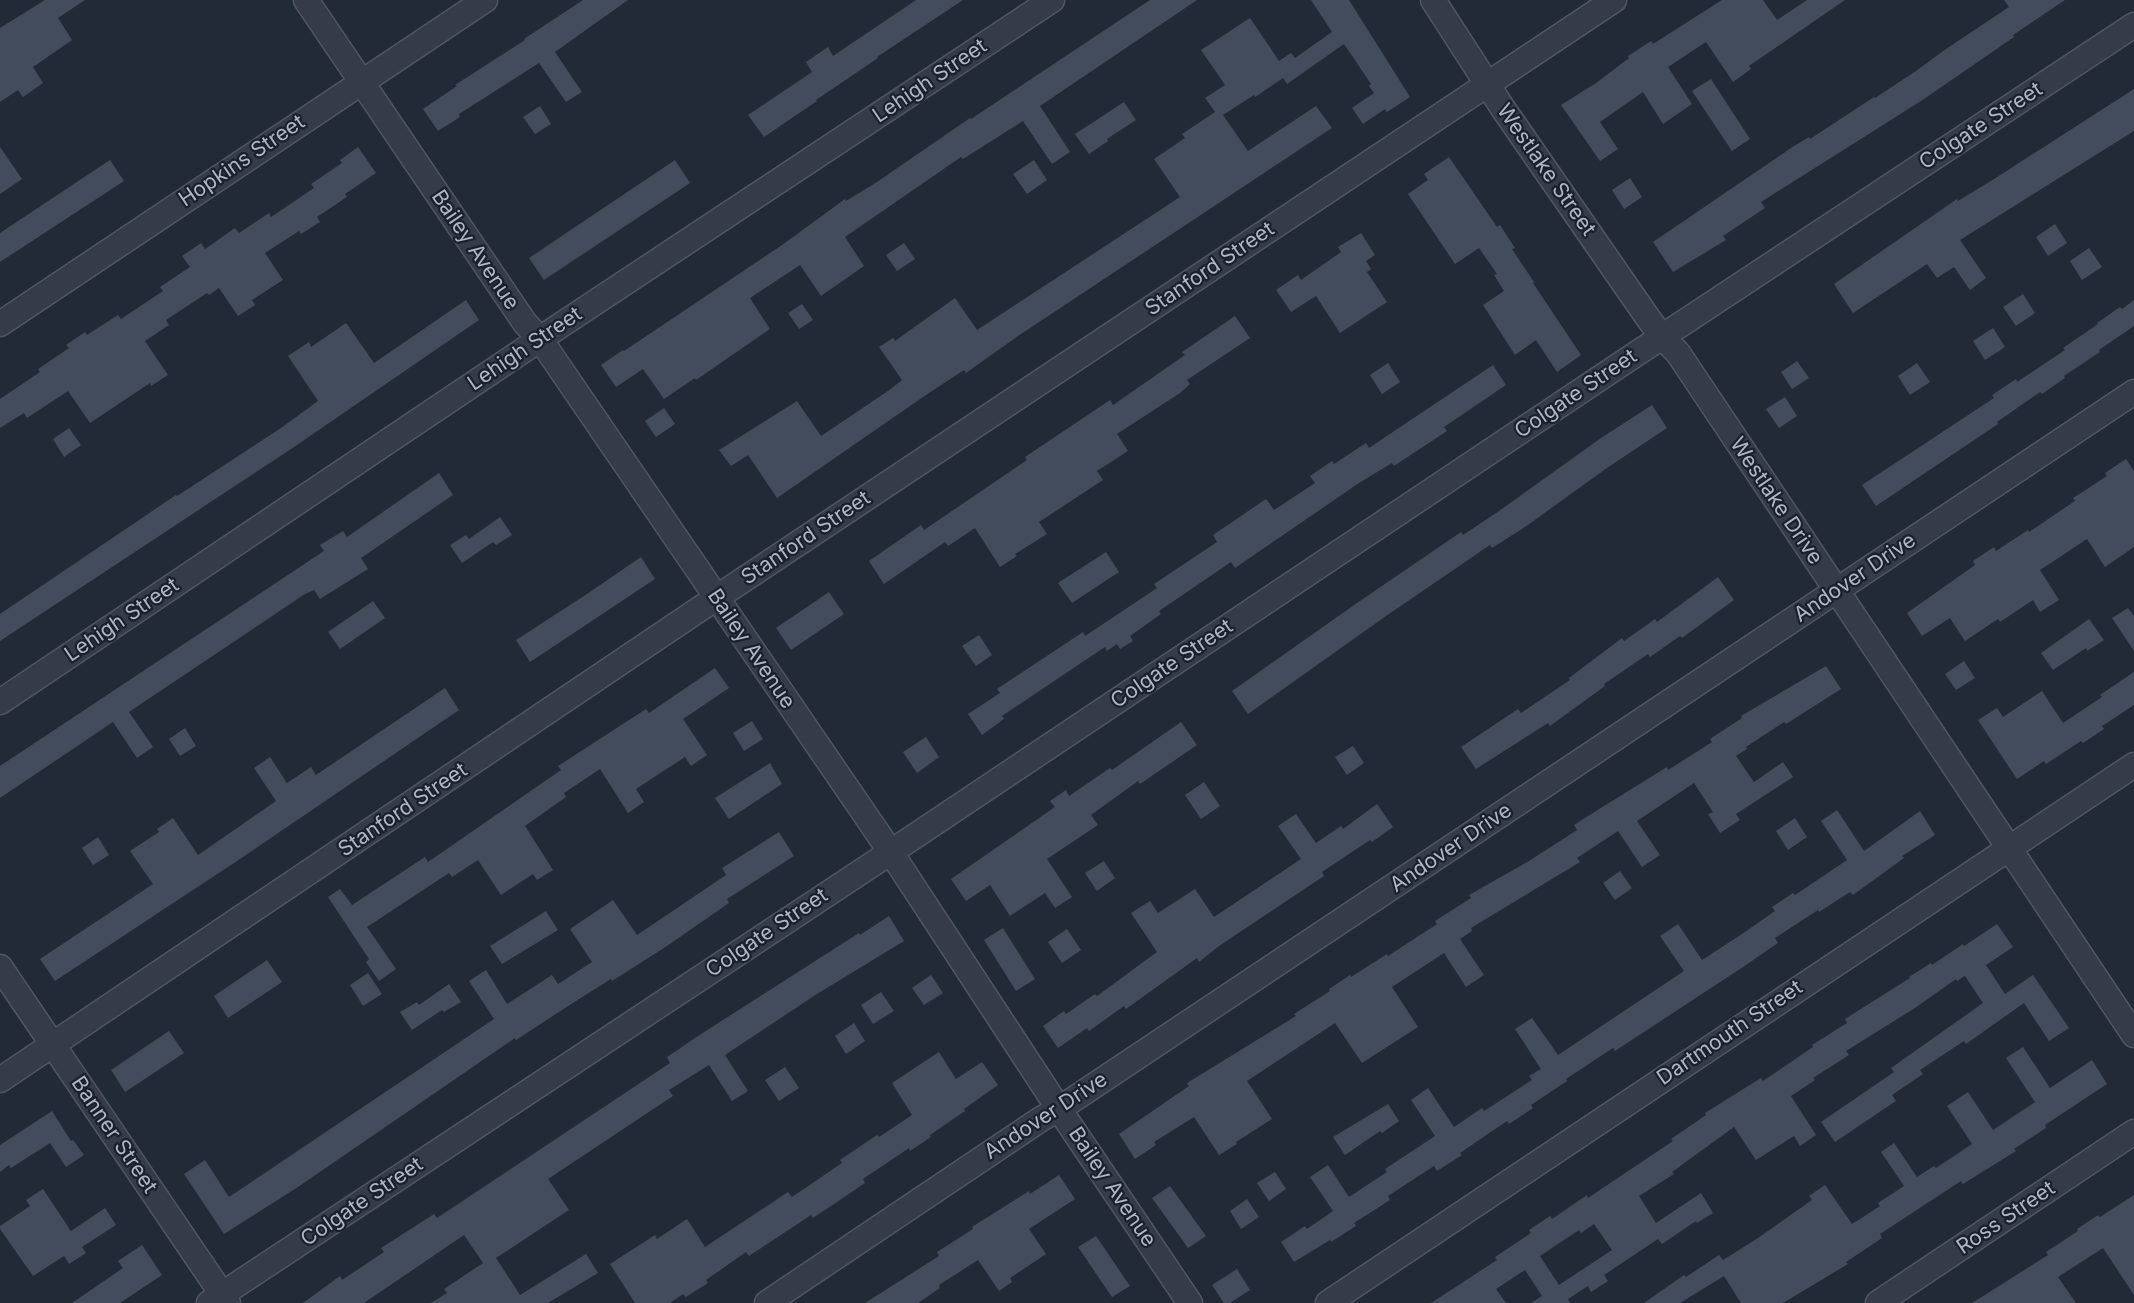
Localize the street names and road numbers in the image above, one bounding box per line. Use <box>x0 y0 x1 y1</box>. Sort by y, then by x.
street label: Lehigh Street <box>868 34 992 128</box>
street label: Colgate Street <box>1915 77 2047 175</box>
street label: Westlake Street <box>1491 99 1601 241</box>
street label: Hopkins Street <box>174 110 310 212</box>
street label: Bailey Avenue <box>426 185 524 315</box>
street label: Stanford Street <box>1141 217 1279 321</box>
street label: Lehigh Street <box>463 302 587 396</box>
street label: Colgate Street <box>1510 344 1642 444</box>
street label: Westlake Drive <box>1724 433 1828 569</box>
street label: Stanford Street <box>737 486 875 590</box>
street label: Andover Drive <box>1789 528 1921 628</box>
street label: Lehigh Street <box>60 573 184 667</box>
street label: Bailey Avenue <box>702 584 800 714</box>
street label: Colgate Street <box>1106 614 1238 714</box>
street label: Stanford Street <box>334 758 472 862</box>
street label: Andover Drive <box>1385 798 1517 898</box>
street label: Colgate Street <box>701 883 833 983</box>
street label: Dartmouth Street <box>1653 975 1807 1091</box>
street label: Andover Drive <box>980 1067 1112 1165</box>
street label: Banner Street <box>66 1072 162 1198</box>
street label: Bailey Avenue <box>1063 1122 1161 1252</box>
street label: Colgate Street <box>296 1152 428 1252</box>
street label: Ross Street <box>1952 1176 2060 1260</box>

